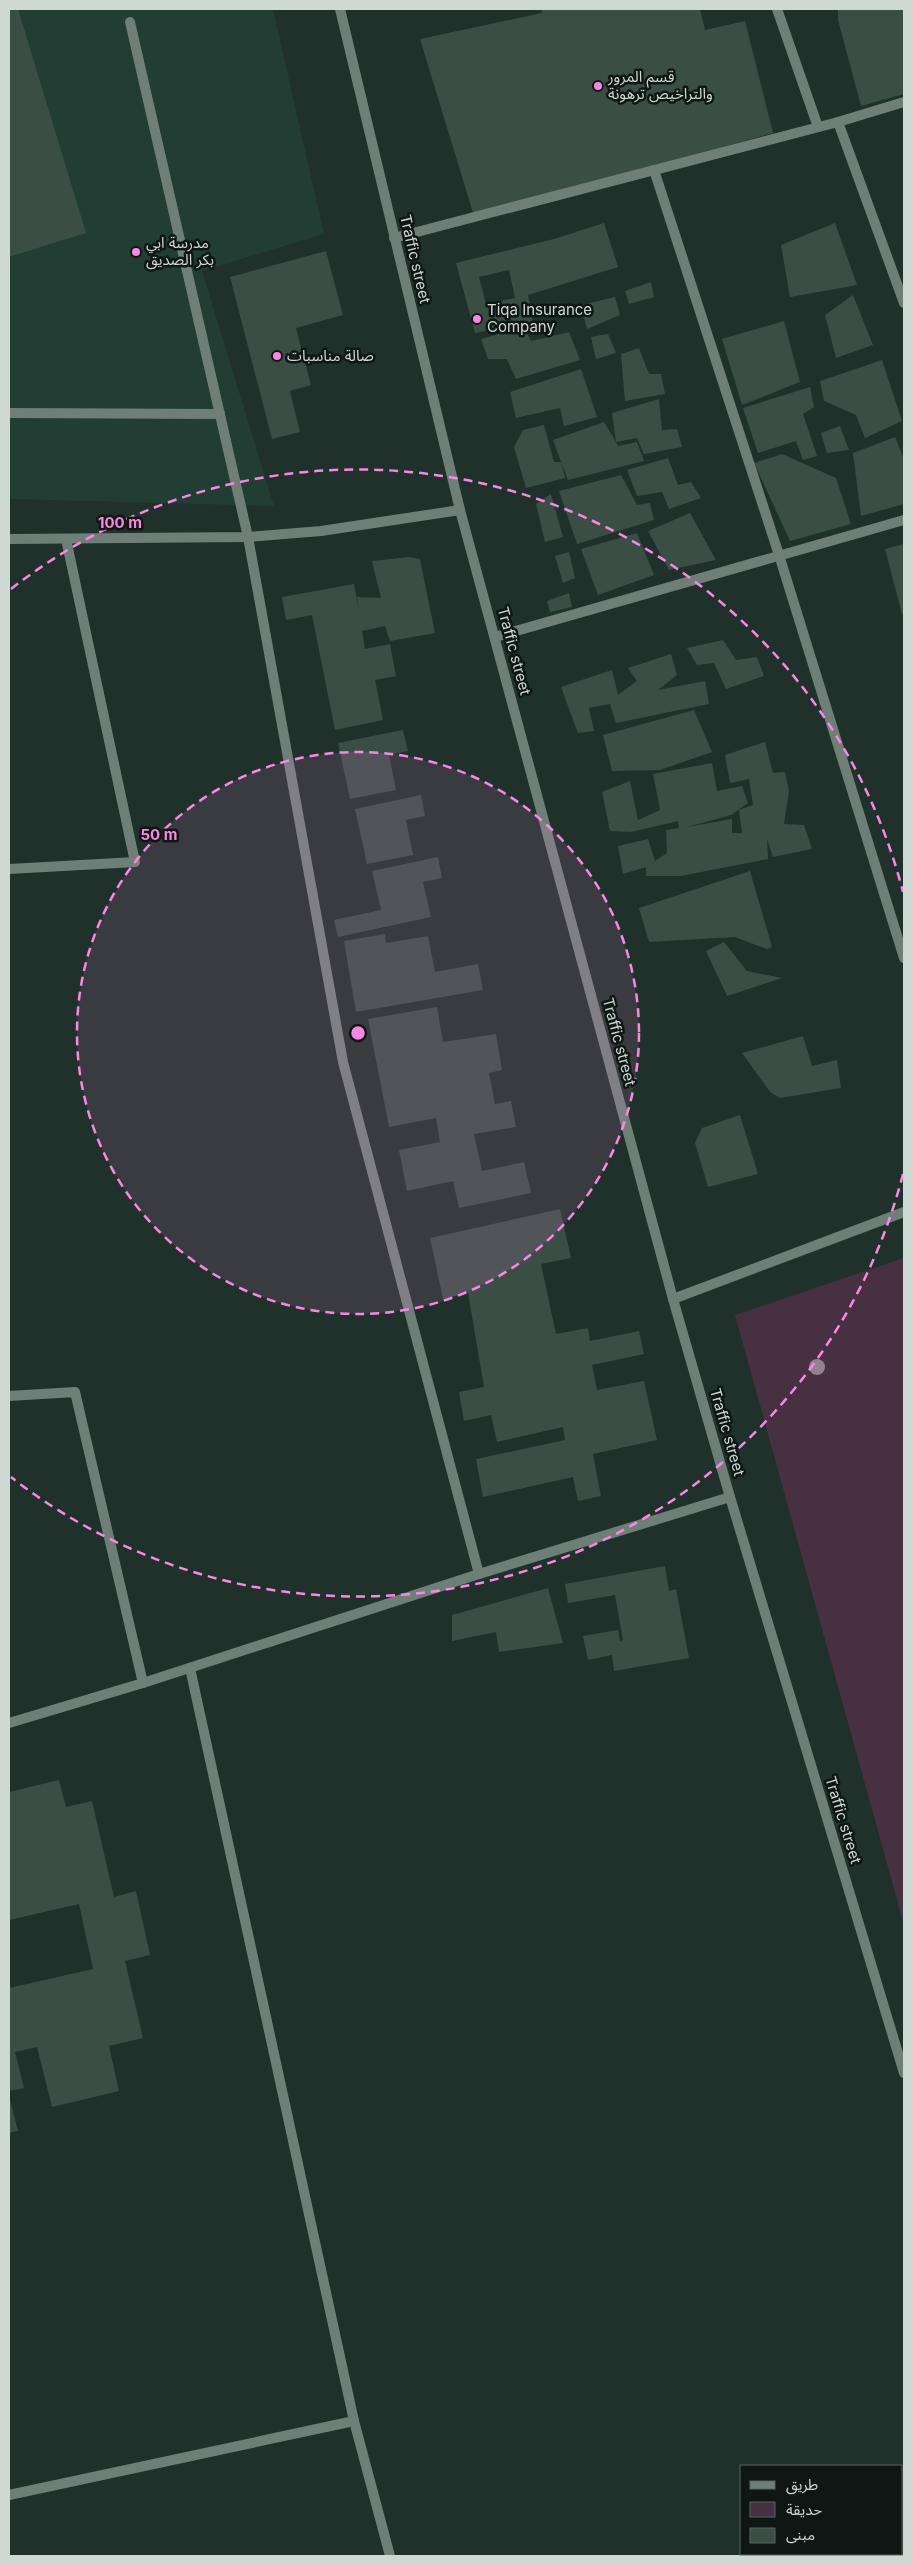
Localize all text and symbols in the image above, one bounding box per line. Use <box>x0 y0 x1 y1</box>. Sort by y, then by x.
place label: قسم المرور والتراخيص ترهونة <box>607 67 713 103</box>
marker: قسم المرور والتراخيص ترهونة <box>592 80 604 92</box>
street label: Traffic street <box>396 213 435 305</box>
place label: مدرسة ابي بكر الصديق <box>146 233 214 270</box>
marker: مدرسة ابي بكر الصديق <box>130 246 142 258</box>
place label: Tiqa Insurance Company <box>487 300 592 336</box>
marker: Tiqa Insurance Company <box>471 313 483 325</box>
place label: صالة مناسبات <box>287 346 374 365</box>
marker: صالة مناسبات <box>271 350 283 362</box>
text: 100 m <box>98 513 142 532</box>
street label: Traffic street <box>494 605 535 697</box>
text: 50 m <box>141 825 177 844</box>
street label: Traffic street <box>599 996 640 1088</box>
centre of rings <box>349 1024 367 1042</box>
street label: Traffic street <box>706 1386 749 1478</box>
street label: Traffic street <box>821 1774 866 1866</box>
legend <box>740 2465 903 2555</box>
text: طريق <box>786 2475 818 2495</box>
text: حديقة <box>786 2500 822 2519</box>
text: مبنى <box>786 2525 815 2544</box>

